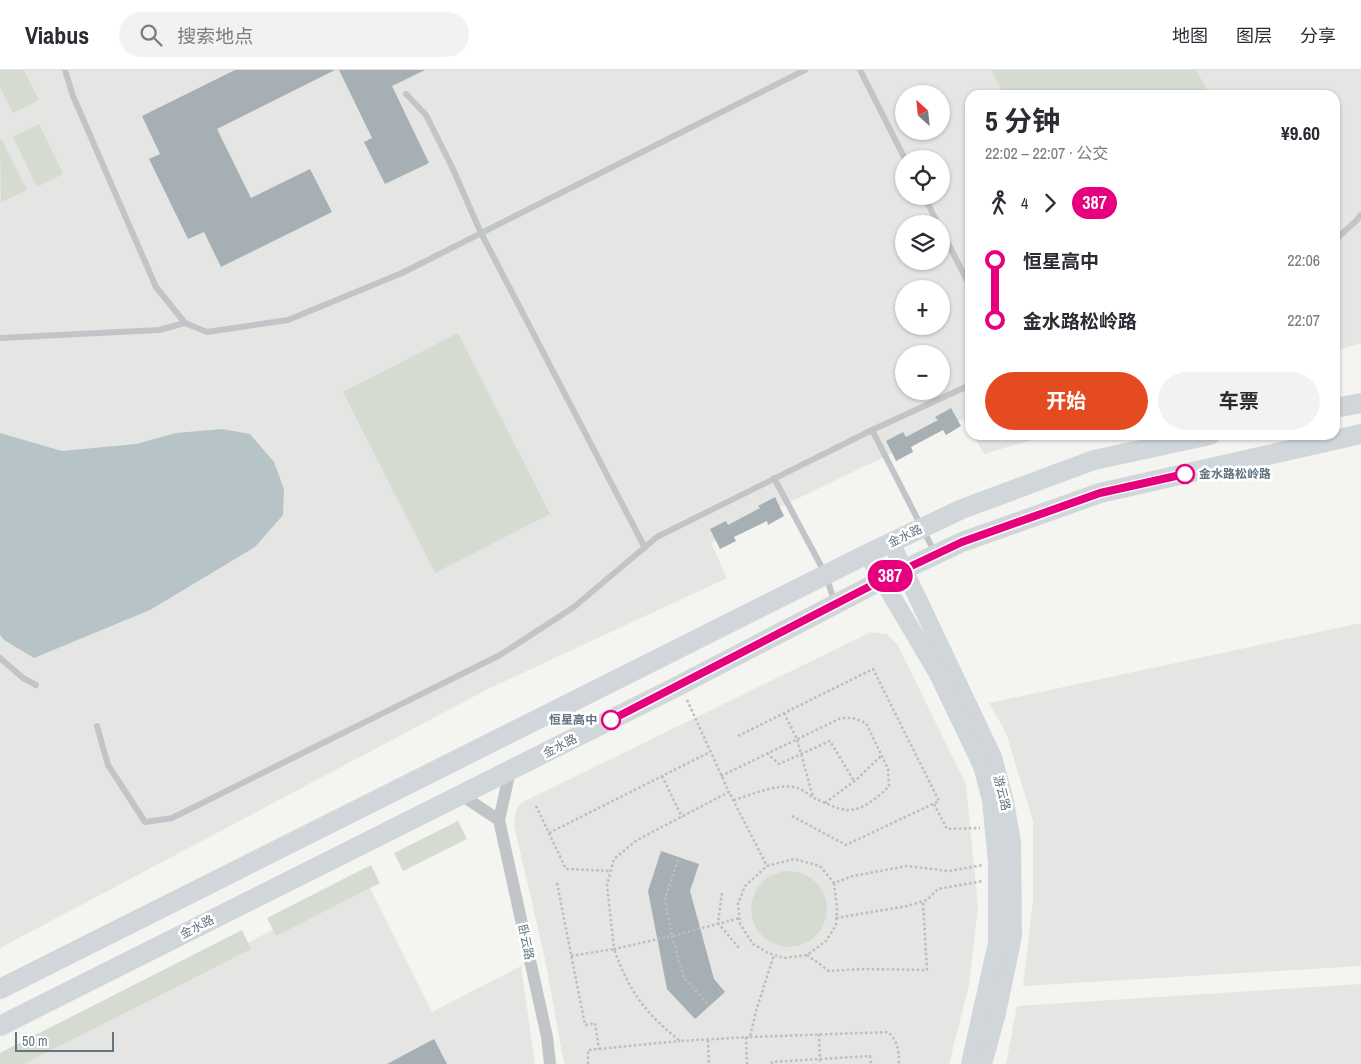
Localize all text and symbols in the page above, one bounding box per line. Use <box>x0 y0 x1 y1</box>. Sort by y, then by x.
search box <box>119 12 469 57</box>
text: Viabus <box>25 19 89 51</box>
icon: search <box>137 21 165 49</box>
text: 搜索地点 <box>177 23 253 49</box>
text: 地图 <box>1172 23 1208 48</box>
text: 图层 <box>1236 23 1272 48</box>
text: 分享 <box>1300 23 1336 48</box>
north arrow <box>895 85 950 140</box>
map controls <box>895 85 950 400</box>
text: 5 分钟 <box>985 102 1060 140</box>
text: ¥9.60 <box>1281 120 1320 146</box>
text: 22:02 – 22:07 · 公交 <box>985 142 1108 164</box>
button: locate <box>895 150 950 205</box>
icon: walk <box>985 189 1013 217</box>
icon: forward <box>1036 189 1064 217</box>
text: 387 <box>1082 190 1107 215</box>
text: 4 <box>1021 192 1028 214</box>
button: layers <box>895 215 950 270</box>
text: 恒星高中 <box>1023 248 1099 274</box>
text: 22:06 <box>1287 249 1320 271</box>
button: + <box>895 280 950 335</box>
text: 金水路松岭路 <box>1023 308 1137 334</box>
text: 22:07 <box>1287 309 1320 331</box>
button: − <box>895 345 950 400</box>
button: 开始 <box>985 372 1148 430</box>
button: 车票 <box>1158 372 1320 430</box>
marker: 金水路松岭路 <box>1175 464 1195 484</box>
place label: 金水路松岭路 <box>1199 466 1271 482</box>
street label: 金水路 <box>885 521 925 551</box>
line badge: 387 <box>861 560 919 592</box>
text: 387 <box>878 563 902 588</box>
marker: 恒星高中 <box>601 710 621 730</box>
place label: 恒星高中 <box>549 712 597 728</box>
street label: 金水路 <box>540 731 580 761</box>
street label: 游云路 <box>990 774 1014 812</box>
street label: 金水路 <box>177 912 217 942</box>
street label: 卧云路 <box>514 923 538 961</box>
scale bar <box>15 1029 114 1052</box>
text: 50 m <box>22 1032 48 1050</box>

